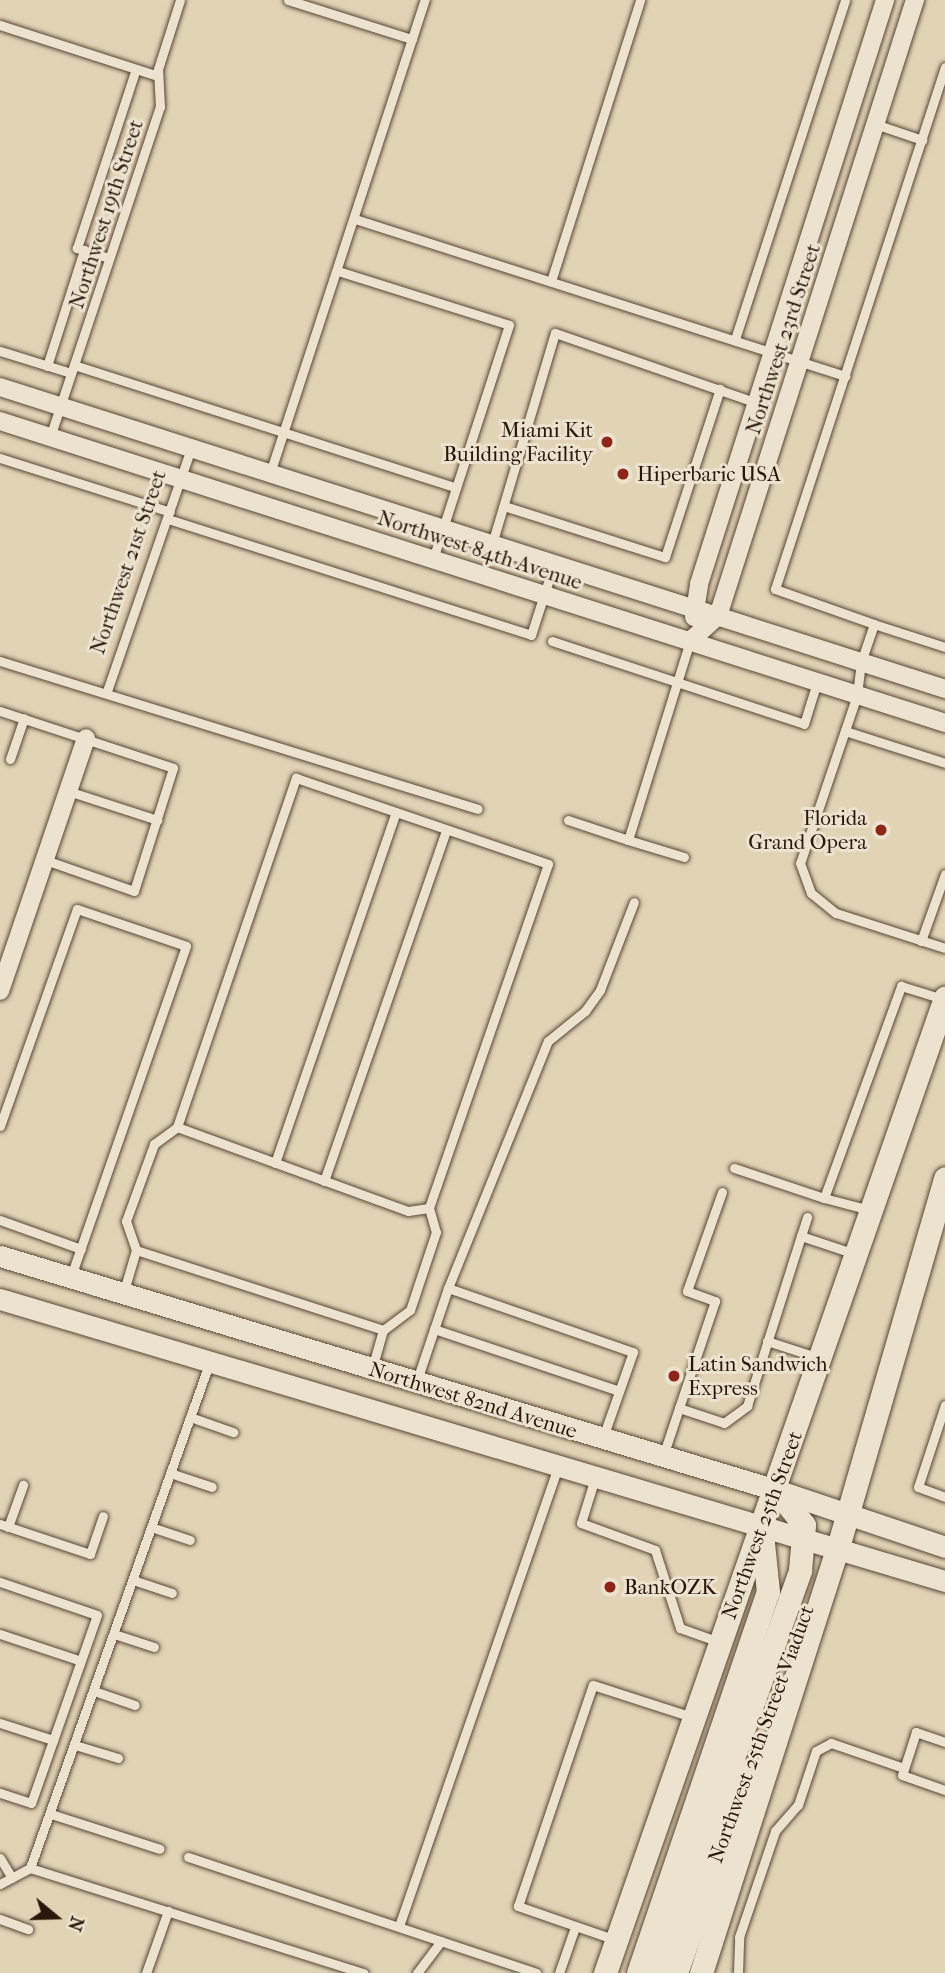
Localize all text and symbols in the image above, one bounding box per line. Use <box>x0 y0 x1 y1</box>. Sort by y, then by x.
street label: Northwest 19th Street <box>64 116 148 312</box>
street label: Northwest 23rd Street <box>740 241 826 437</box>
place label: Miami Kit Building Facility <box>443 417 593 467</box>
marker: Miami Kit Building Facility <box>599 434 615 450</box>
place label: Hiperbaric USA <box>637 461 781 487</box>
marker: Hiperbaric USA <box>615 466 631 482</box>
street label: Northwest 21st Street <box>85 467 171 657</box>
street label: Northwest 84th Avenue <box>374 505 586 595</box>
place label: Florida Grand Opera <box>748 805 867 855</box>
marker: Florida Grand Opera <box>873 822 889 838</box>
place label: Latin Sandwich Express <box>688 1351 827 1401</box>
street label: Northwest 82nd Avenue <box>366 1356 580 1444</box>
marker: Latin Sandwich Express <box>666 1368 682 1384</box>
street label: Northwest 25th Street <box>716 1427 808 1623</box>
place label: BankOZK <box>624 1574 716 1600</box>
marker: BankOZK <box>602 1579 618 1595</box>
street label: Northwest 25th Street Viaduct <box>703 1602 819 1866</box>
north arrow <box>21 1882 91 1952</box>
text: N <box>63 1913 89 1934</box>

